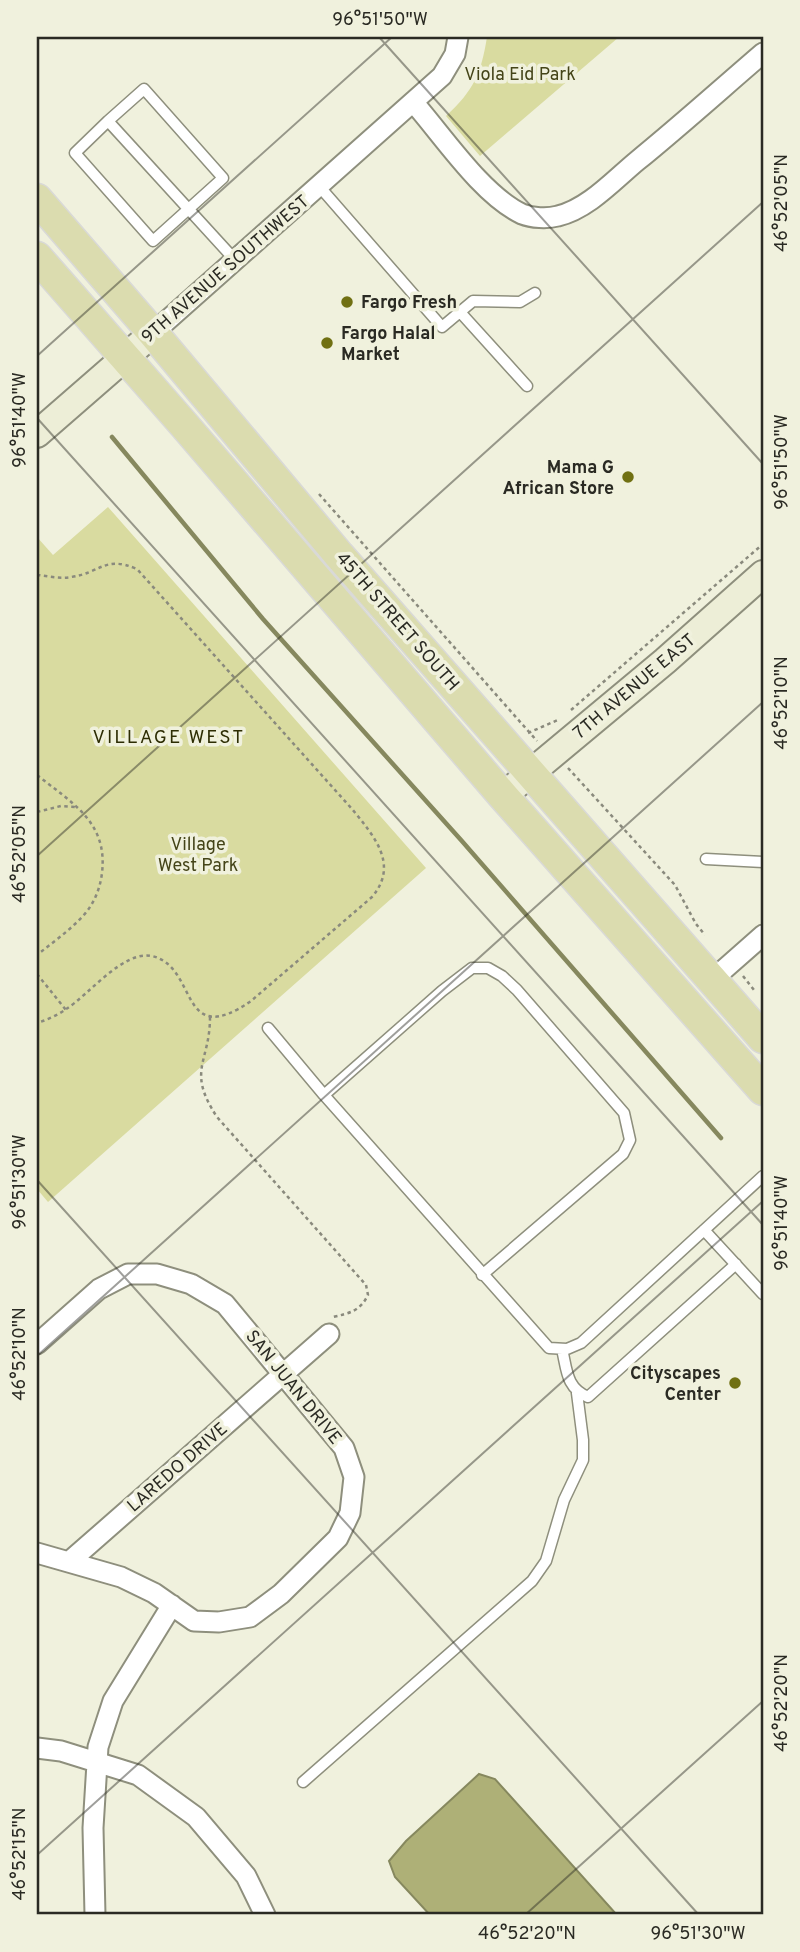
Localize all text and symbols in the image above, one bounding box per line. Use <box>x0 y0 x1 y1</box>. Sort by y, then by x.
text: 96°51'50"W <box>332 9 428 32</box>
park label: Viola Eid Park <box>464 64 576 87</box>
text: 46°52'05"N <box>771 154 794 252</box>
street label: 9TH AVENUE SOUTHWEST <box>137 191 315 349</box>
place label: Fargo Fresh <box>361 292 457 315</box>
marker: Fargo Fresh <box>339 294 355 310</box>
place label: Fargo Halal Market <box>341 323 435 367</box>
marker: Fargo Halal Market <box>319 335 335 351</box>
text: 96°51'40"W <box>9 372 32 468</box>
text: 96°51'50"W <box>771 414 794 510</box>
place label: Mama G African Store <box>502 457 614 501</box>
marker: Mama G African Store <box>620 469 636 485</box>
street label: 45TH STREET SOUTH <box>330 548 464 696</box>
street label: 7TH AVENUE EAST <box>569 629 701 745</box>
text: 46°52'10"N <box>771 656 794 750</box>
district label: VILLAGE WEST <box>93 726 245 750</box>
text: 46°52'05"N <box>9 805 32 903</box>
park label: Village West Park <box>158 834 238 878</box>
text: 96°51'30"W <box>9 1134 32 1230</box>
text: 96°51'40"W <box>771 1175 794 1271</box>
text: 46°52'10"N <box>9 1307 32 1401</box>
street label: SAN JUAN DRIVE <box>240 1326 346 1450</box>
place label: Cityscapes Center <box>630 1363 721 1407</box>
marker: Cityscapes Center <box>727 1375 743 1391</box>
street label: LAREDO DRIVE <box>123 1418 233 1518</box>
text: 46°52'20"N <box>771 1654 794 1752</box>
text: 46°52'15"N <box>9 1807 32 1901</box>
text: 46°52'20"N <box>478 1923 576 1946</box>
text: 96°51'30"W <box>650 1923 746 1946</box>

